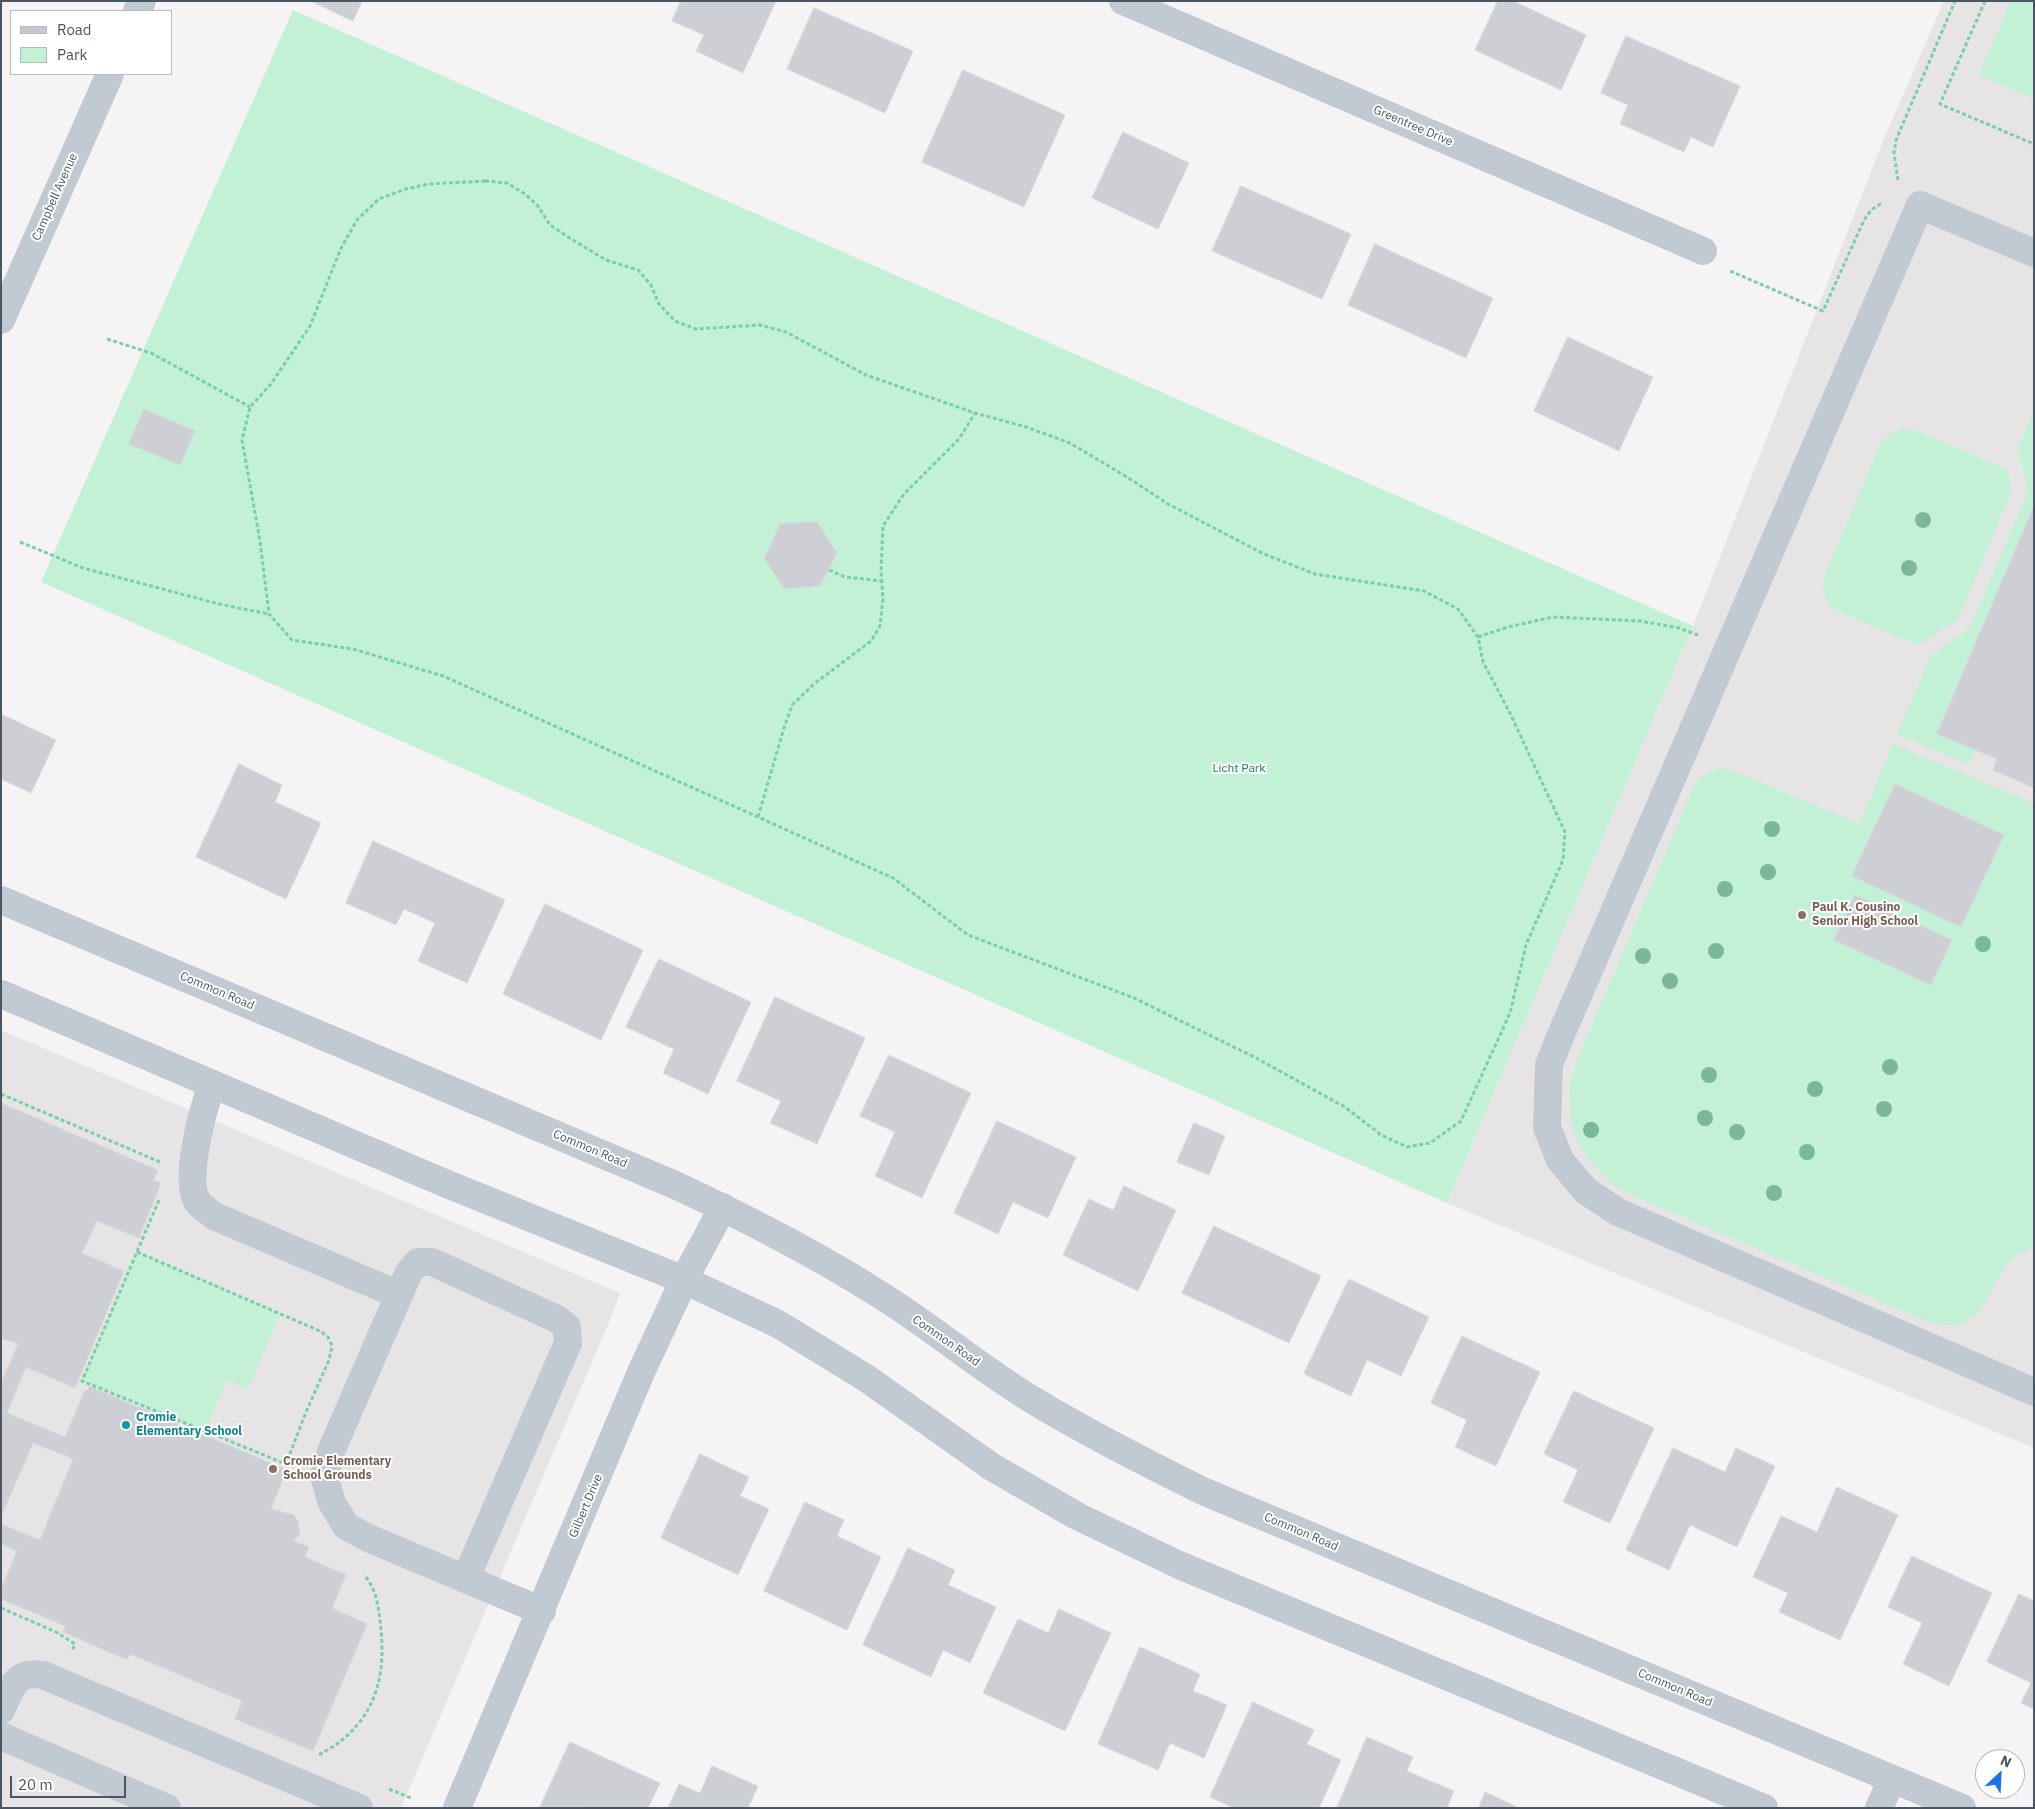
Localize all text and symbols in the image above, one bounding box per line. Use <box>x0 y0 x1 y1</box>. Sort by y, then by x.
legend <box>10 10 172 75</box>
text: Road <box>57 20 92 39</box>
text: Park <box>57 45 87 64</box>
street label: Greentree Drive <box>1371 103 1455 149</box>
street label: Campbell Avenue <box>29 151 81 243</box>
park label: Licht Park <box>1212 762 1266 776</box>
place label: Paul K. Cousino Senior High School <box>1812 901 1918 929</box>
marker: Paul K. Cousino Senior High School <box>1796 909 1808 921</box>
street label: Common Road <box>178 969 256 1013</box>
street label: Common Road <box>551 1127 629 1171</box>
street label: Common Road <box>909 1312 983 1370</box>
place label: Cromie Elementary School <box>136 1411 242 1439</box>
marker: Cromie Elementary School <box>120 1419 132 1431</box>
place label: Cromie Elementary School Grounds <box>283 1455 391 1483</box>
marker: Cromie Elementary School Grounds <box>267 1463 279 1475</box>
street label: Gilbert Drive <box>566 1472 606 1540</box>
street label: Common Road <box>1262 1510 1340 1554</box>
street label: Common Road <box>1636 1666 1714 1710</box>
north arrow <box>1975 1749 2025 1799</box>
text: N <box>1998 1751 2014 1772</box>
scale bar <box>12 1766 129 1798</box>
text: 20 m <box>18 1775 53 1794</box>

